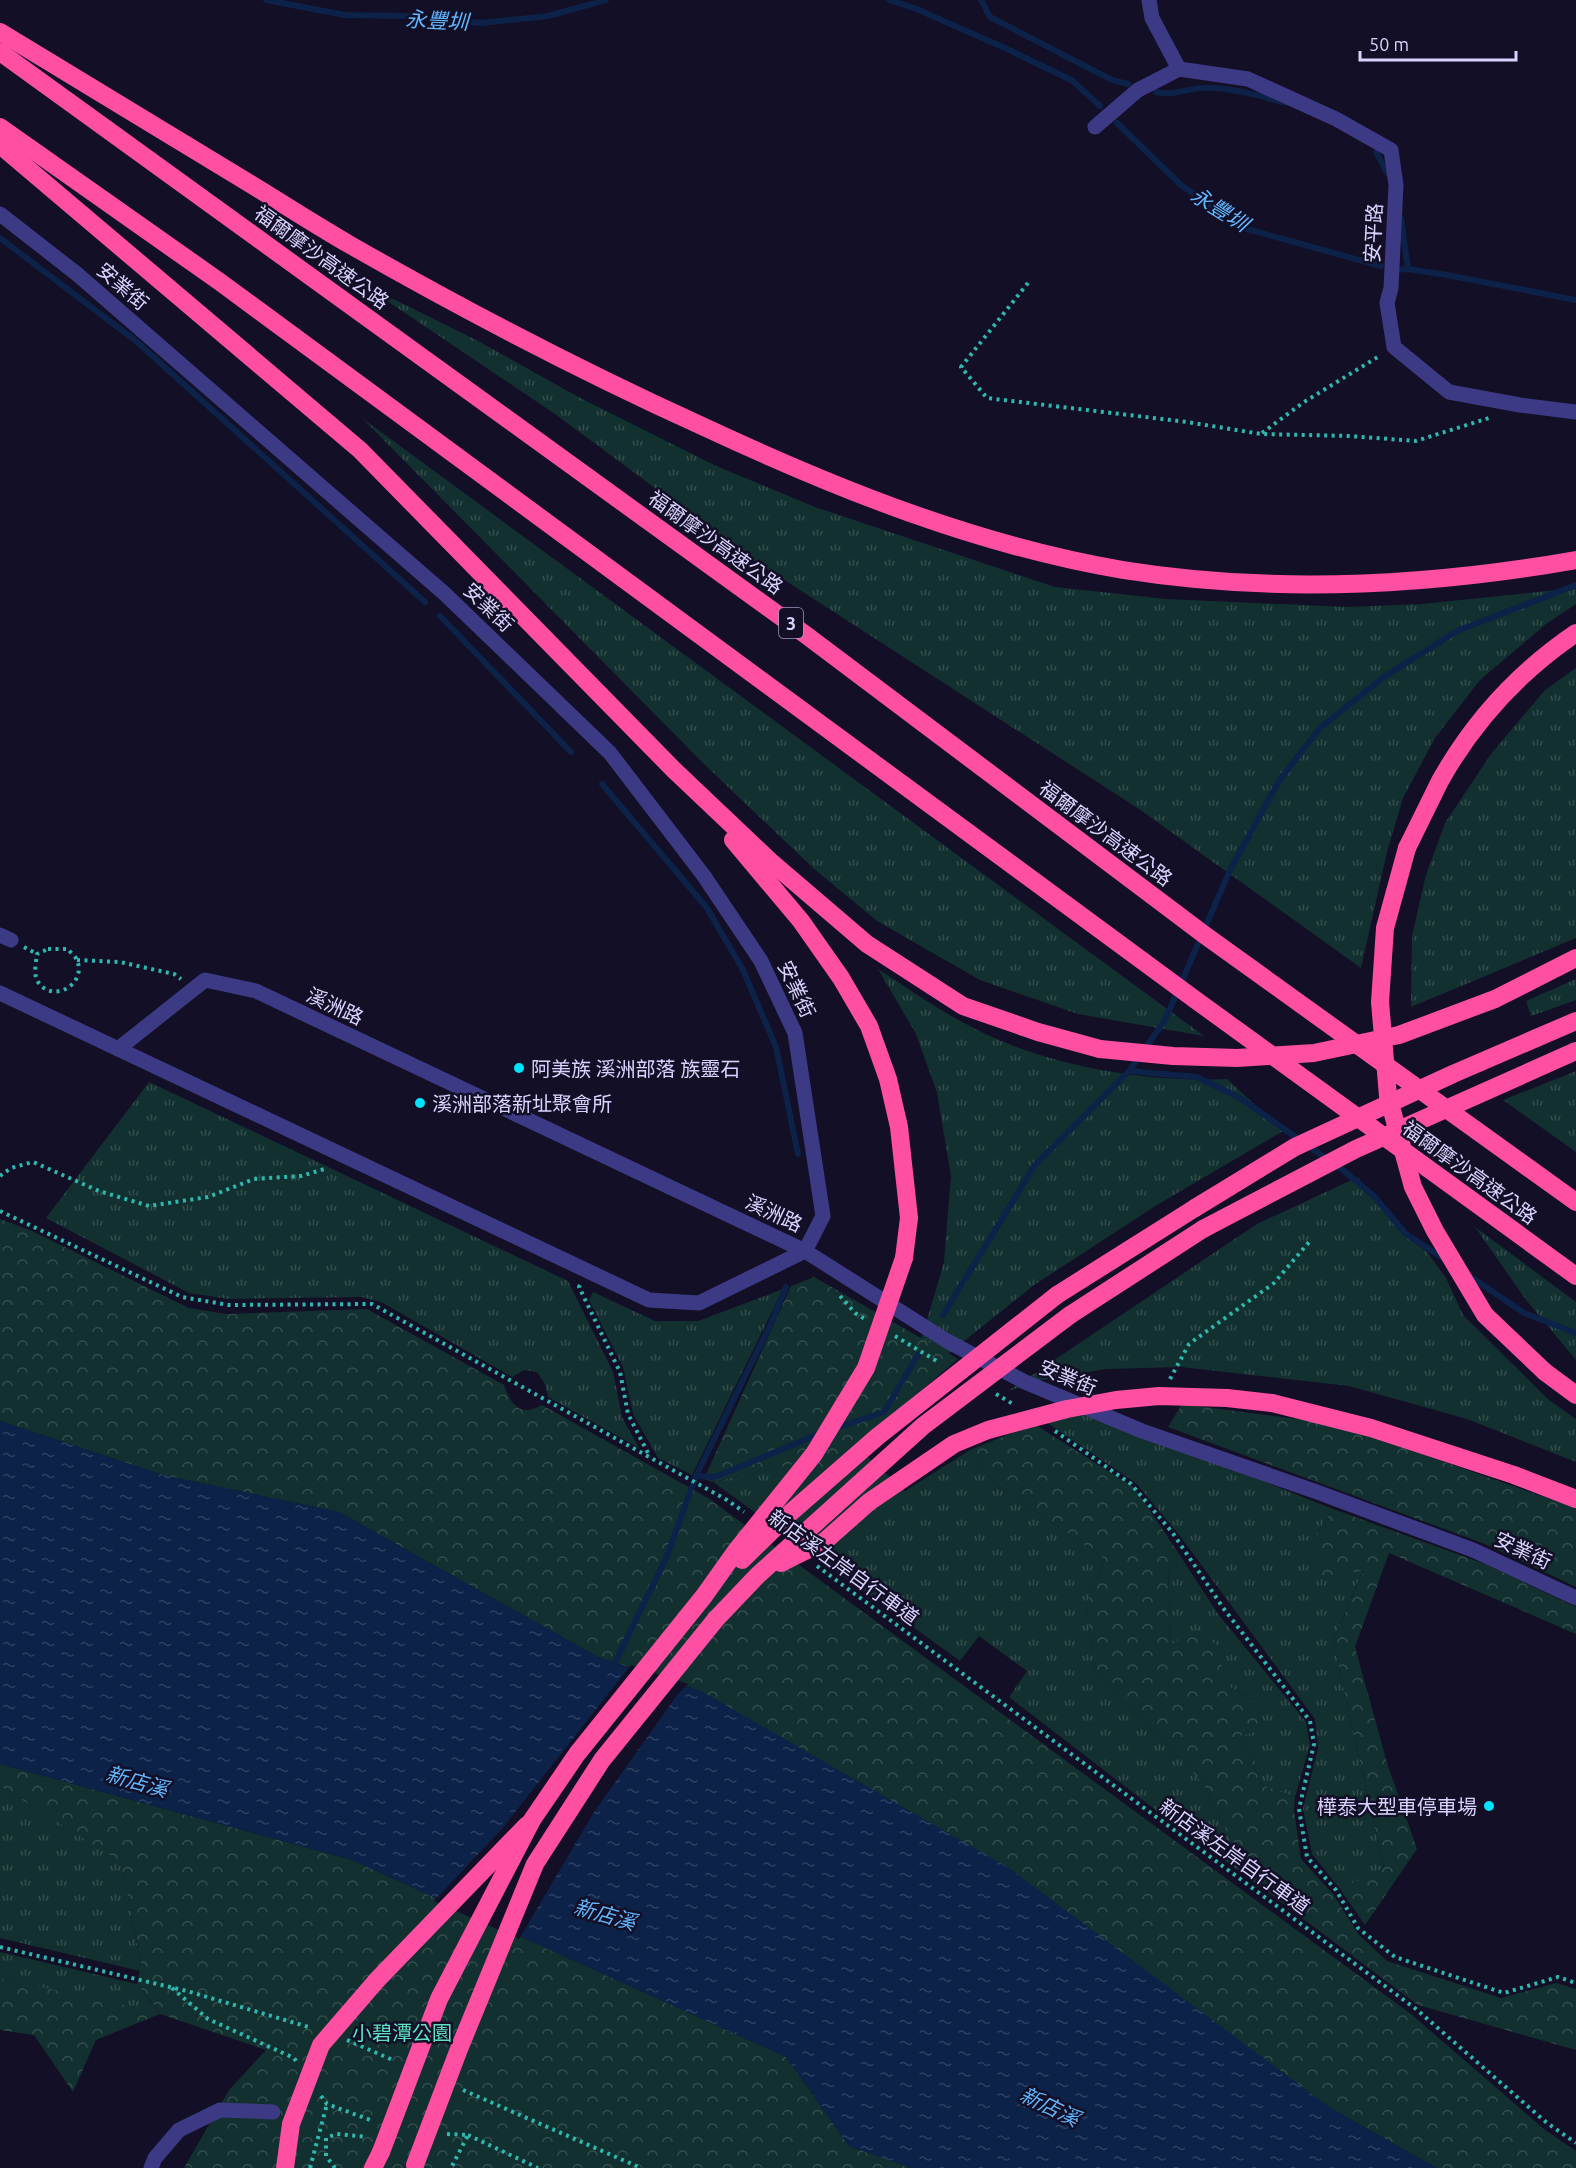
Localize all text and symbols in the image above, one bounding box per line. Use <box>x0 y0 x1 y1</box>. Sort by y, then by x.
water label: 永豐圳 <box>405 6 472 34</box>
scale bar <box>1360 24 1516 62</box>
text: 50 m <box>1369 34 1409 54</box>
water label: 永豐圳 <box>1187 182 1256 237</box>
street label: 福爾摩沙高速公路 <box>251 201 393 313</box>
street label: 安平路 <box>1360 202 1386 264</box>
street label: 安業街 <box>93 258 153 314</box>
street label: 福爾摩沙高速公路 <box>645 486 787 598</box>
street label: 安業街 <box>459 578 519 636</box>
road number: 3 <box>779 608 803 638</box>
street label: 福爾摩沙高速公路 <box>1035 776 1177 890</box>
street label: 安業街 <box>774 957 820 1021</box>
street label: 溪洲路 <box>303 983 367 1029</box>
place label: 阿美族 溪洲部落 族靈石 <box>531 1057 740 1080</box>
marker: 阿美族 溪洲部落 族靈石 <box>512 1061 526 1075</box>
place label: 溪洲部落新址聚會所 <box>432 1092 612 1115</box>
marker: 溪洲部落新址聚會所 <box>413 1096 427 1110</box>
street label: 福爾摩沙高速公路 <box>1399 1116 1541 1228</box>
street label: 溪洲路 <box>742 1190 806 1236</box>
street label: 安業街 <box>1036 1355 1100 1399</box>
street label: 新店溪左岸自行車道 <box>764 1505 924 1629</box>
street label: 安業街 <box>1491 1527 1555 1573</box>
water label: 新店溪 <box>103 1761 173 1802</box>
street label: 新店溪左岸自行車道 <box>1155 1794 1315 1918</box>
place label: 樺泰大型車停車場 <box>1317 1795 1477 1818</box>
marker: 樺泰大型車停車場 <box>1482 1799 1496 1813</box>
water label: 新店溪 <box>571 1894 641 1935</box>
park label: 小碧潭公園 <box>352 2021 452 2044</box>
water label: 新店溪 <box>1016 2081 1086 2132</box>

